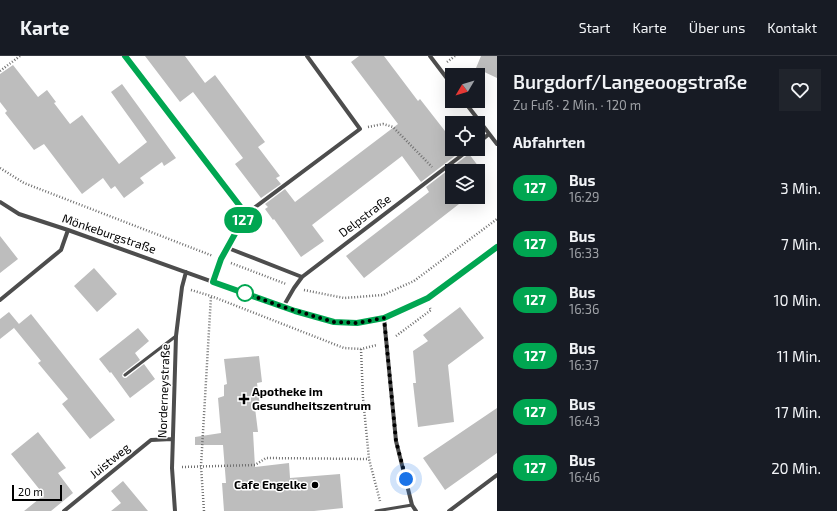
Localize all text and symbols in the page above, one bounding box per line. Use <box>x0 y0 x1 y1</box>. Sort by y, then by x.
text: Karte <box>20 16 70 39</box>
text: Start <box>579 19 610 36</box>
text: Karte <box>632 19 667 36</box>
text: Über uns <box>689 19 745 36</box>
text: Kontakt <box>767 19 817 36</box>
north arrow <box>445 68 485 108</box>
map controls <box>445 68 485 204</box>
button: heart <box>779 69 821 111</box>
text: Burgdorf/Langeoogstraße <box>513 70 747 93</box>
text: Zu Fuß · 2 Min. · 120 m <box>513 97 641 113</box>
button: locate <box>445 116 485 156</box>
text: Abfahrten <box>513 133 585 151</box>
button: layers <box>445 164 485 204</box>
text: Bus <box>569 171 595 189</box>
text: 127 <box>524 179 546 196</box>
text: 3 Min. <box>780 179 821 197</box>
text: 16:29 <box>569 189 599 205</box>
street label: Delpstraße <box>336 191 393 239</box>
line badge: 127 <box>220 207 266 233</box>
street label: Mönkeburgstraße <box>61 210 158 256</box>
text: 127 <box>232 211 254 228</box>
text: Bus <box>569 227 595 245</box>
text: 127 <box>524 235 546 252</box>
text: 7 Min. <box>781 235 821 253</box>
text: 16:33 <box>569 245 599 261</box>
text: Bus <box>569 283 595 301</box>
unlabelled marker <box>236 284 254 302</box>
text: 127 <box>524 291 546 308</box>
text: 10 Min. <box>774 291 821 309</box>
text: 16:36 <box>569 301 599 317</box>
text: Bus <box>569 339 595 357</box>
street label: Norderneystraße <box>154 344 172 438</box>
text: 127 <box>524 347 546 364</box>
text: 11 Min. <box>777 347 821 365</box>
text: 16:37 <box>569 357 599 373</box>
place label: Apotheke im Gesundheitszentrum <box>252 384 371 412</box>
marker: Apotheke im Gesundheitszentrum <box>239 394 249 404</box>
text: Bus <box>569 395 595 413</box>
text: 127 <box>524 403 546 420</box>
text: 17 Min. <box>775 403 821 421</box>
text: 16:43 <box>569 413 600 429</box>
street label: Juistweg <box>86 440 132 481</box>
text: Bus <box>569 451 595 469</box>
text: 127 <box>524 459 546 476</box>
text: 20 Min. <box>771 459 821 477</box>
your location <box>396 469 416 489</box>
text: 16:46 <box>569 469 600 485</box>
place label: Cafe Engelke <box>234 477 307 491</box>
marker: Cafe Engelke <box>310 480 320 490</box>
scale bar <box>12 483 62 502</box>
text: 20 m <box>18 485 43 498</box>

